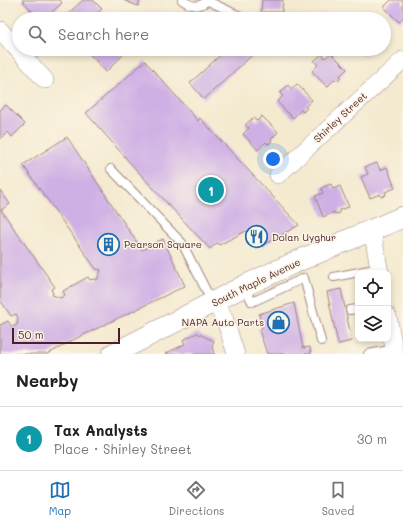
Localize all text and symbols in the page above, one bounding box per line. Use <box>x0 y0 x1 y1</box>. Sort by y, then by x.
search box <box>12 12 391 56</box>
icon: search <box>26 23 48 45</box>
text: Search here <box>58 24 149 44</box>
street label: Shirley Street <box>310 89 370 145</box>
your location <box>263 149 283 169</box>
pin: 1 <box>198 175 224 205</box>
restaurant icon: Dolan Uyghur <box>244 224 270 250</box>
place label: Dolan Uyghur <box>272 230 336 244</box>
building icon: Pearson Square <box>96 231 122 257</box>
place label: Pearson Square <box>124 237 202 251</box>
street label: South Maple Avenue <box>209 254 303 310</box>
map controls <box>355 270 391 342</box>
button: locate <box>355 270 391 306</box>
button: layers <box>355 306 391 342</box>
shop icon: NAPA Auto Parts <box>266 309 292 335</box>
place label: NAPA Auto Parts <box>182 315 264 329</box>
scale bar <box>12 326 120 345</box>
text: 50 m <box>18 327 44 342</box>
text: Nearby <box>16 369 78 391</box>
text: Tax Analysts <box>54 420 148 440</box>
text: 1 <box>26 430 32 447</box>
text: 30 m <box>357 430 387 447</box>
text: Place · Shirley Street <box>54 440 192 457</box>
tab: Map <box>49 479 71 518</box>
tab: Directions <box>168 479 224 518</box>
tab: Saved <box>322 479 354 518</box>

